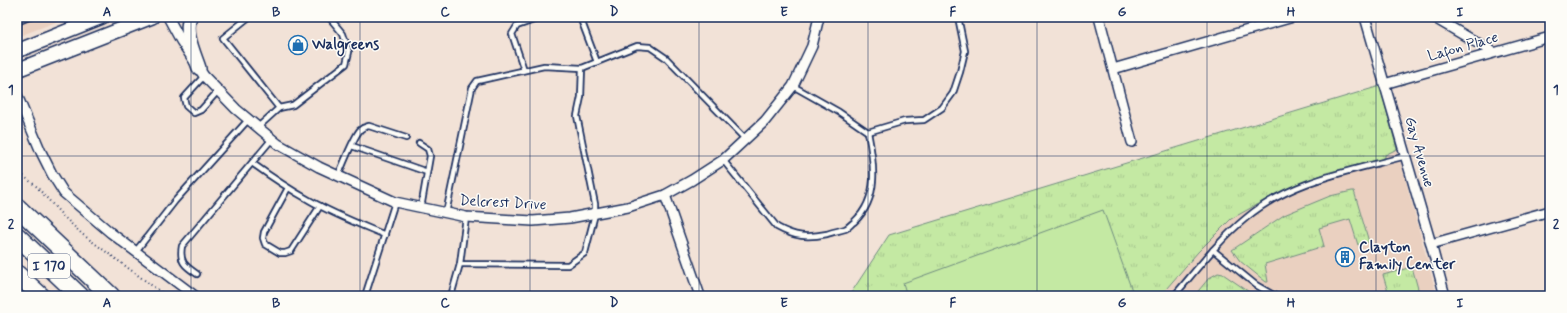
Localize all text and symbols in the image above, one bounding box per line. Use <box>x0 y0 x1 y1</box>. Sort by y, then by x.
text: A <box>103 4 111 21</box>
text: B <box>272 4 281 21</box>
text: C <box>440 4 450 21</box>
text: D <box>610 4 619 21</box>
text: E <box>780 4 788 21</box>
text: F <box>950 4 957 21</box>
text: G <box>1118 4 1127 21</box>
text: H <box>1287 4 1296 21</box>
text: I <box>1457 4 1464 21</box>
street label: Lafon Place <box>1425 27 1501 69</box>
shop icon: Walgreens <box>287 34 309 56</box>
place label: Walgreens <box>311 35 379 57</box>
text: 1 <box>8 82 14 99</box>
text: 1 <box>1553 82 1559 99</box>
street label: Gay Avenue <box>1399 114 1439 190</box>
street label: Delcrest Drive <box>459 191 547 215</box>
text: 2 <box>8 216 15 233</box>
text: 2 <box>1553 216 1560 233</box>
place label: Clayton Family Center <box>1359 238 1456 275</box>
building icon: Clayton Family Center <box>1334 246 1356 268</box>
road number: I 170 <box>28 254 70 278</box>
text: A <box>103 295 111 312</box>
text: B <box>272 295 281 312</box>
text: C <box>440 295 450 312</box>
text: D <box>610 295 619 312</box>
text: E <box>780 295 788 312</box>
text: F <box>950 295 957 312</box>
text: G <box>1118 295 1127 312</box>
text: H <box>1287 295 1296 312</box>
text: I <box>1457 295 1464 312</box>

